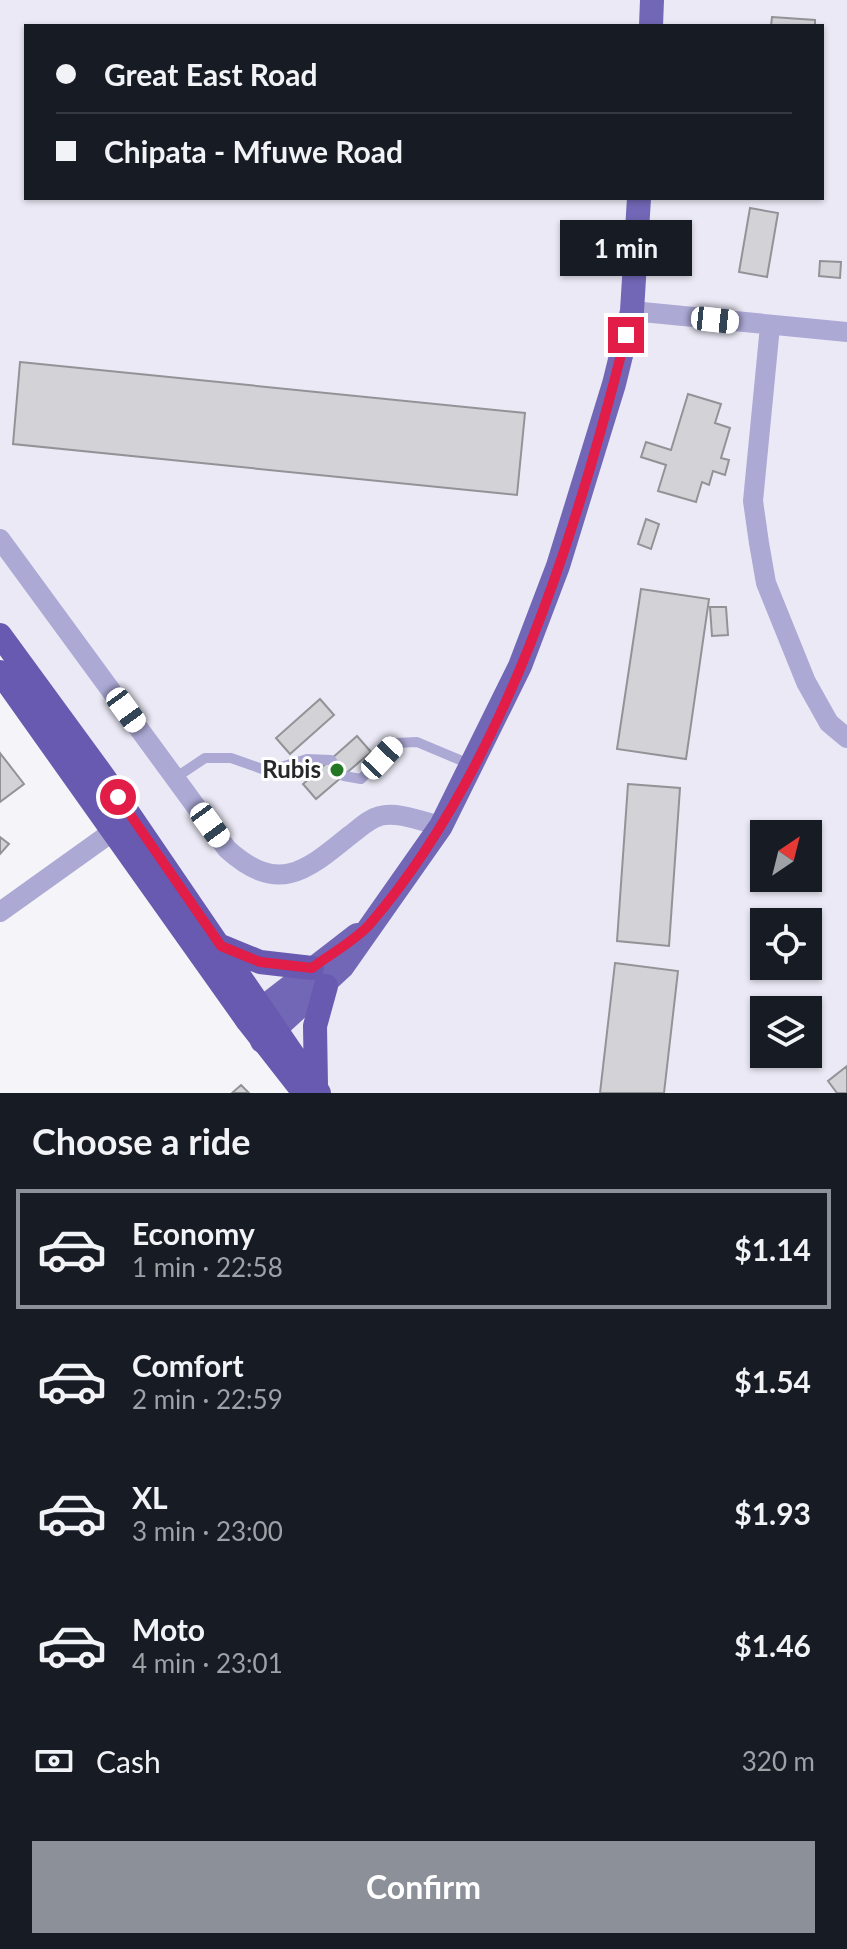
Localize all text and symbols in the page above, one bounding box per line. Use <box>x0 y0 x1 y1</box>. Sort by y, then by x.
text: Great East Road <box>104 56 318 92</box>
text: Chipata - Mfuwe Road <box>104 133 403 169</box>
callout: 1 min <box>560 219 692 275</box>
text: 1 min <box>594 232 658 264</box>
car <box>690 306 740 334</box>
route end <box>608 317 644 353</box>
car <box>102 684 150 736</box>
car <box>357 732 407 784</box>
place label: Rubis <box>262 754 321 783</box>
marker: Rubis <box>328 761 346 779</box>
route start <box>100 779 136 815</box>
car <box>186 799 234 851</box>
north arrow <box>750 820 822 892</box>
map controls <box>750 820 822 1068</box>
button: locate <box>750 908 822 980</box>
button: layers <box>750 996 822 1068</box>
text: Choose a ride <box>32 1119 251 1163</box>
icon: car <box>36 1213 108 1285</box>
text: Economy <box>132 1215 255 1251</box>
text: $1.14 <box>734 1231 811 1267</box>
text: 1 min · 22:58 <box>132 1251 283 1283</box>
icon: car <box>36 1345 108 1417</box>
text: Comfort <box>132 1347 244 1383</box>
text: $1.54 <box>734 1363 811 1399</box>
text: 2 min · 22:59 <box>132 1383 283 1415</box>
icon: car <box>36 1477 108 1549</box>
text: XL <box>132 1479 168 1515</box>
text: $1.93 <box>734 1495 811 1531</box>
text: 3 min · 23:00 <box>132 1515 283 1547</box>
icon: car <box>36 1609 108 1681</box>
text: Moto <box>132 1611 205 1647</box>
text: $1.46 <box>734 1627 811 1663</box>
text: 4 min · 23:01 <box>132 1647 283 1679</box>
icon: cash <box>32 1739 76 1783</box>
text: Cash <box>96 1743 161 1779</box>
text: 320 m <box>742 1745 815 1777</box>
button: Confirm <box>32 1841 815 1933</box>

